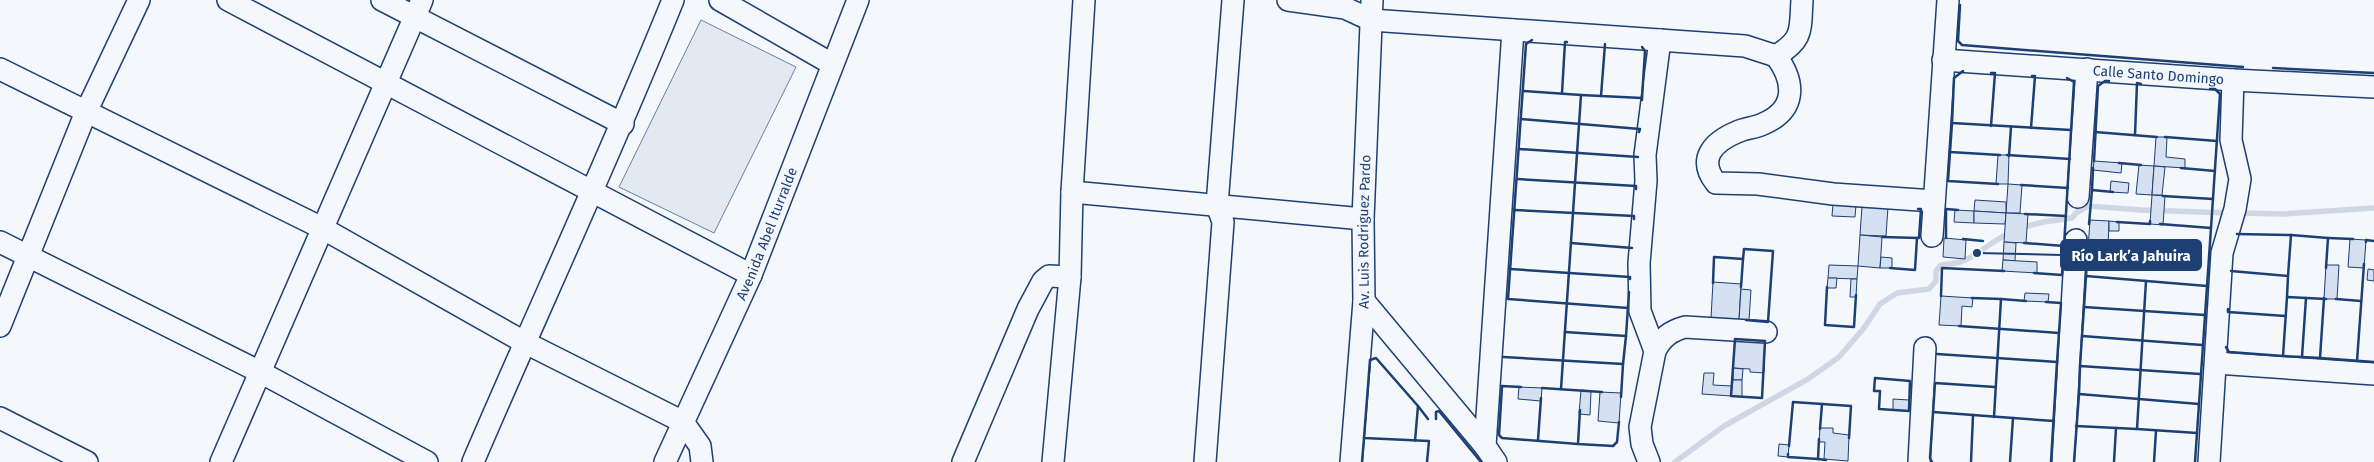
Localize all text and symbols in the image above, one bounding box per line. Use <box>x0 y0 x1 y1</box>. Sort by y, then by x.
street label: Calle Santo Domingo <box>2092 62 2225 88</box>
street label: Av. Luis Rodriguez Pardo <box>1354 154 1374 309</box>
street label: Avenida Abel Iturralde <box>732 165 801 303</box>
callout: Río Lark’a Jahuira <box>2061 240 2201 270</box>
text: Río Lark’a Jahuira <box>2071 247 2191 265</box>

